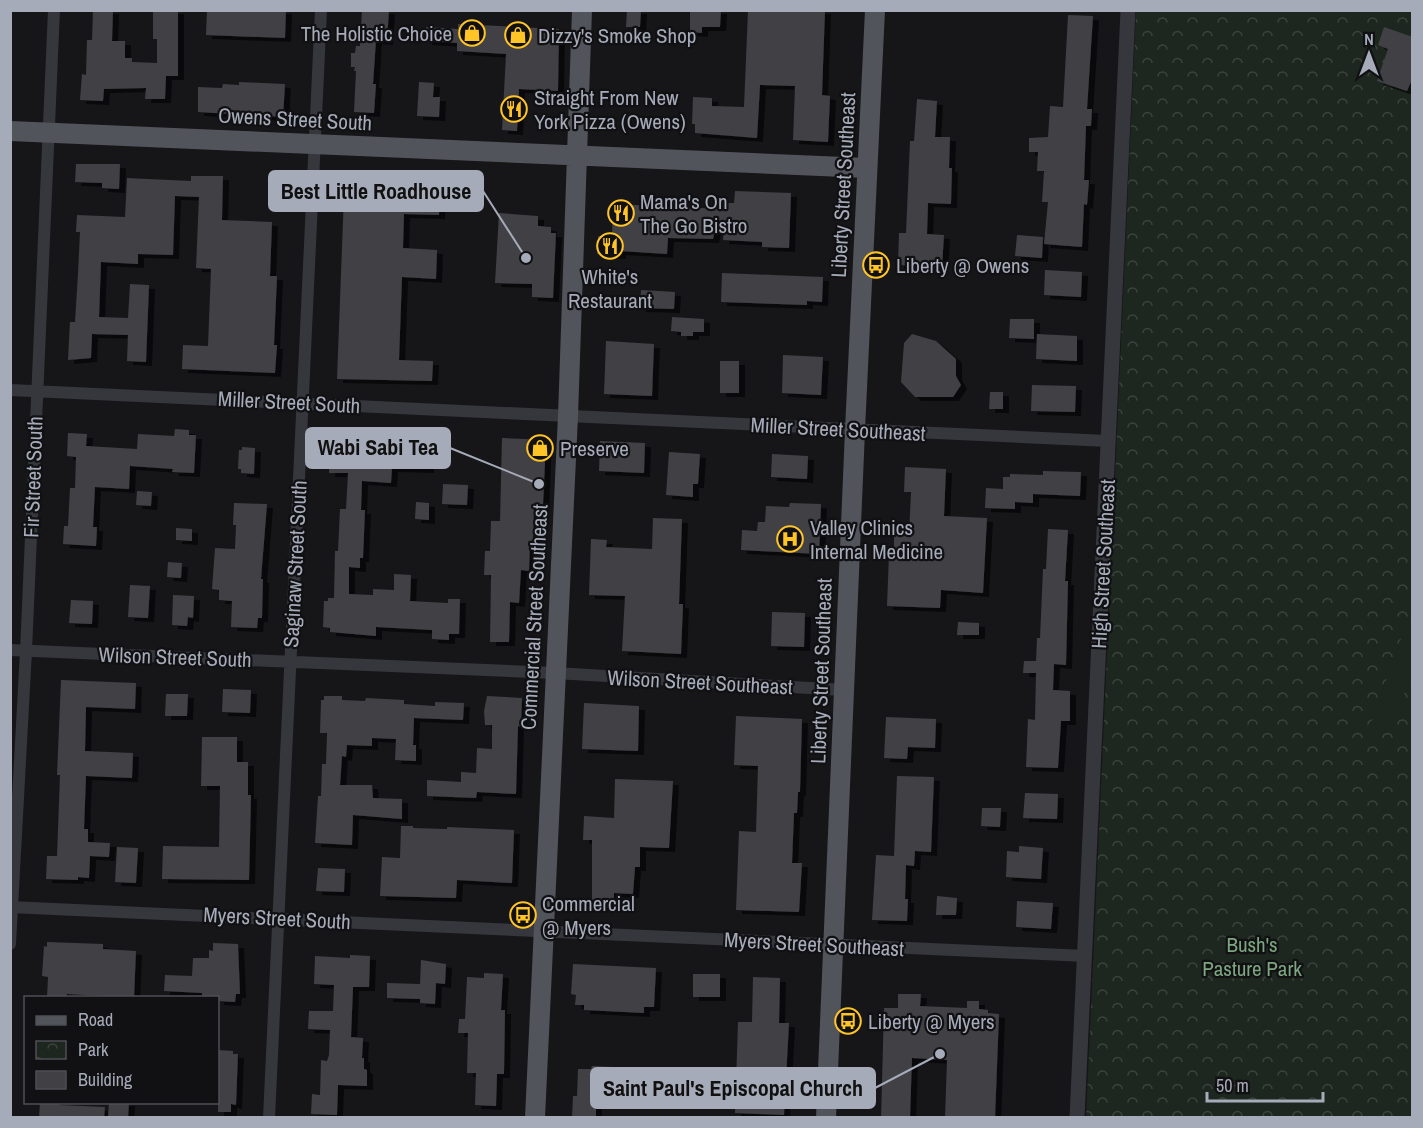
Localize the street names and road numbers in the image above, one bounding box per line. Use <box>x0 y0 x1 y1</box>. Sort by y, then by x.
street label: Liberty Street Southeast <box>824 91 862 278</box>
street label: Owens Street South <box>217 100 373 138</box>
street label: Miller Street South <box>217 384 361 420</box>
street label: Miller Street Southeast <box>750 410 926 448</box>
street label: Fir Street South <box>16 416 50 538</box>
street label: High Street Southeast <box>1084 478 1122 649</box>
street label: Saginaw Street South <box>276 480 314 648</box>
street label: Commercial Street Southeast <box>514 503 554 731</box>
street label: Liberty Street Southeast <box>803 577 839 764</box>
street label: Wilson Street South <box>98 640 252 674</box>
street label: Wilson Street Southeast <box>607 663 794 701</box>
street label: Myers Street South <box>203 900 351 936</box>
street label: Myers Street Southeast <box>723 925 905 963</box>

